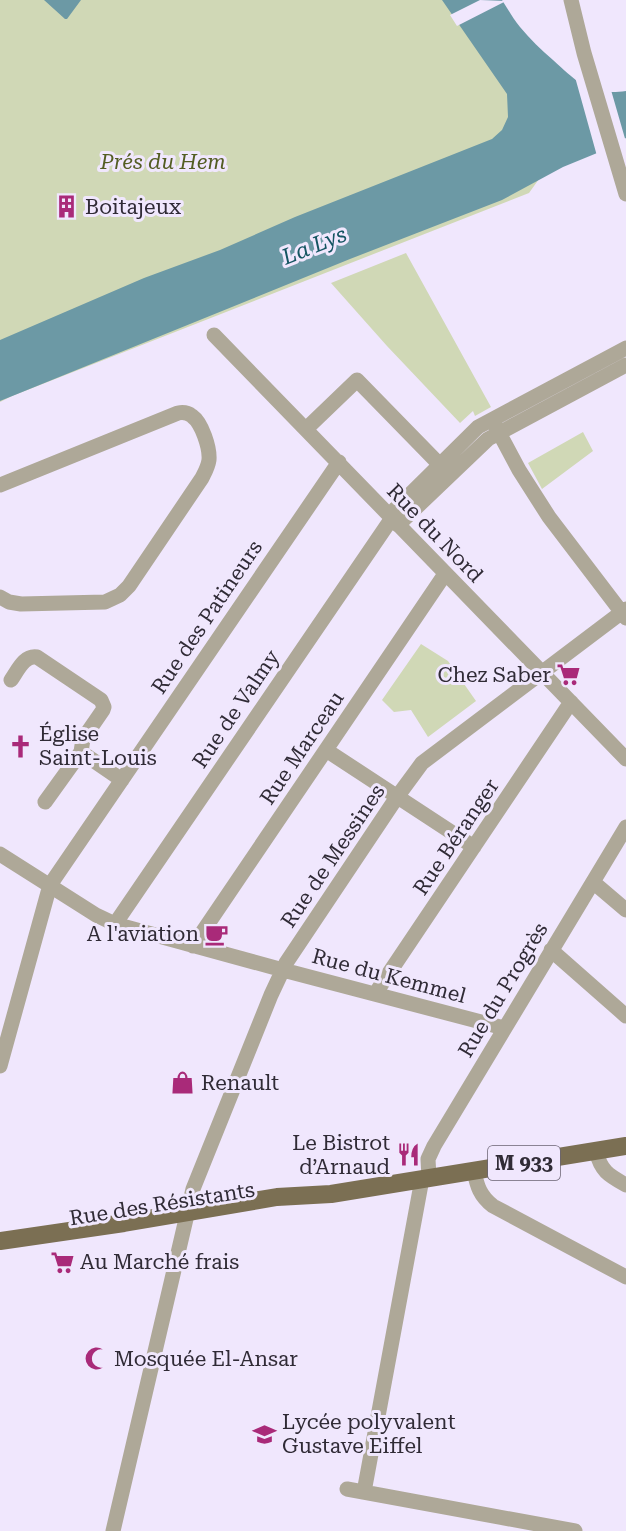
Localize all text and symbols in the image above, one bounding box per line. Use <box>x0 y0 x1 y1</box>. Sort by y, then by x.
park label: Prés du Hem <box>99 150 226 174</box>
building icon: Boitajeux <box>54 194 80 220</box>
place label: Boitajeux <box>85 195 181 219</box>
water label: La Lys <box>277 221 350 270</box>
street label: Rue du Nord <box>382 479 488 588</box>
street label: Rue des Patineurs <box>147 536 267 698</box>
street label: Rue de Valmy <box>188 645 285 772</box>
supermarket icon: Chez Saber <box>556 662 582 688</box>
place label: Chez Saber <box>437 663 551 687</box>
street label: Rue Marceau <box>255 687 349 809</box>
place label: Église Saint-Louis <box>39 721 157 770</box>
church icon: Église Saint-Louis <box>8 733 34 759</box>
street label: Rue Béranger <box>408 774 504 900</box>
street label: Rue de Messines <box>276 780 390 932</box>
street label: Rue du Progrès <box>453 918 553 1062</box>
cafe icon: A l'aviation <box>204 921 230 947</box>
place label: A l'aviation <box>87 922 199 946</box>
street label: Rue du Kemmel <box>309 944 469 1008</box>
shop icon: Renault <box>170 1070 196 1096</box>
place label: Renault <box>201 1071 279 1095</box>
place label: Le Bistrot d’Arnaud <box>292 1131 391 1179</box>
restaurant icon: Le Bistrot d’Arnaud <box>395 1142 421 1168</box>
road number: M 933 <box>488 1146 560 1180</box>
street label: Rue des Résistants <box>68 1177 256 1231</box>
supermarket icon: Au Marché frais <box>49 1249 75 1275</box>
place label: Au Marché frais <box>80 1250 239 1274</box>
mosque icon: Mosquée El-Ansar <box>83 1346 109 1372</box>
place label: Mosquée El-Ansar <box>114 1347 298 1371</box>
place label: Lycée polyvalent Gustave Eiffel <box>282 1410 456 1458</box>
school or university icon: Lycée polyvalent Gustave Eiffel <box>251 1421 277 1447</box>

